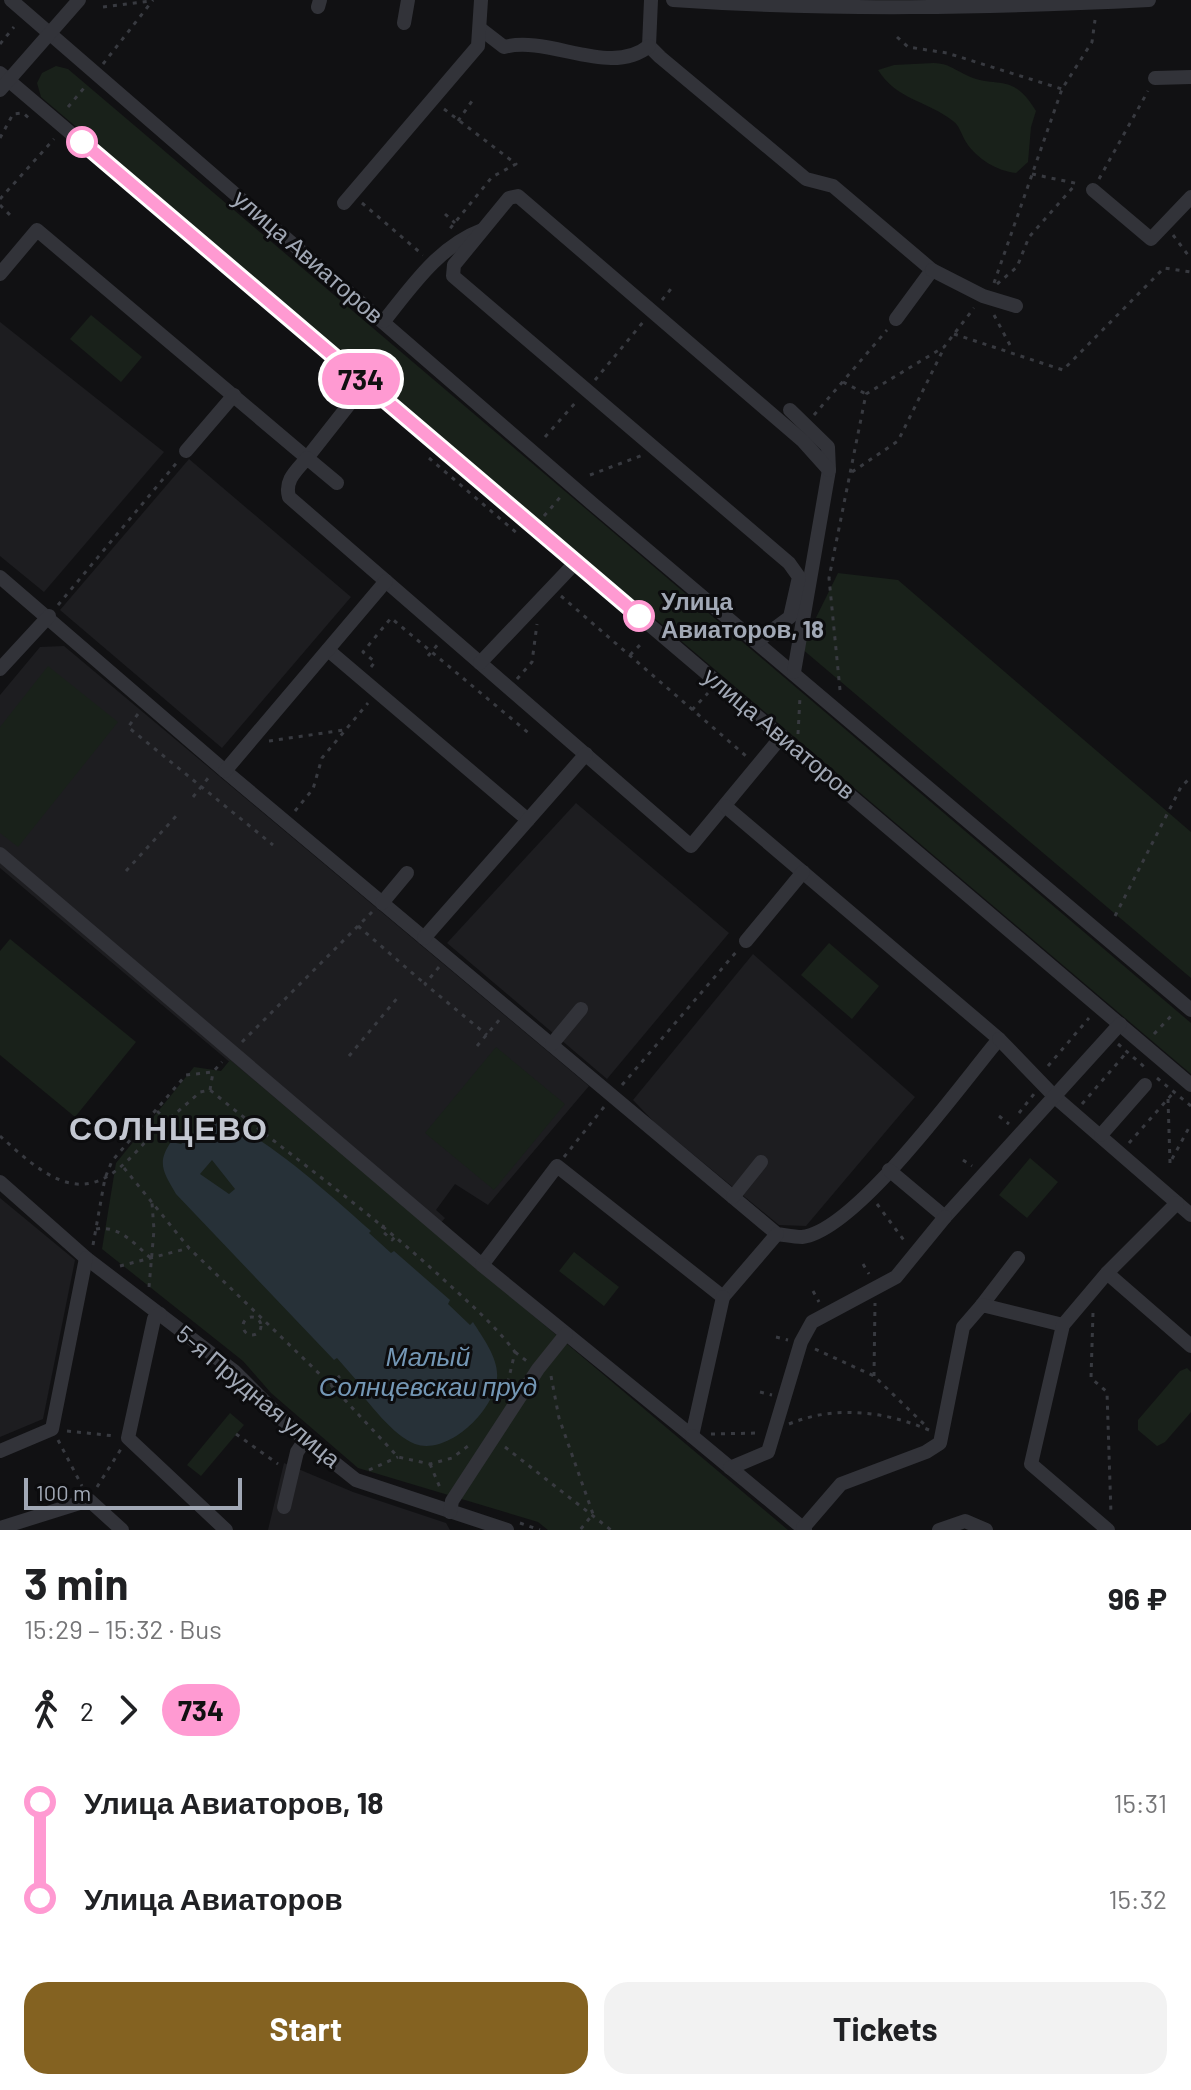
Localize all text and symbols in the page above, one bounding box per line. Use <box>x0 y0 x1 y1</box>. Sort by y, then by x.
unlabelled marker <box>67 127 97 157</box>
street label: улица Авиаторов <box>228 183 390 329</box>
line badge: 734 <box>315 353 407 405</box>
text: 734 <box>338 362 384 396</box>
place label: Улица Авиаторов, 18 <box>661 586 824 643</box>
marker: Улица Авиаторов, 18 <box>624 601 654 631</box>
street label: улица Авиаторов <box>698 661 862 805</box>
district label: СОЛНЦЕВО <box>69 1108 269 1147</box>
street label: 5-я Прудная улица <box>171 1319 347 1473</box>
water label: Малый Солнцевскаи пруд <box>319 1340 537 1401</box>
scale bar <box>24 1474 242 1510</box>
text: 100 m <box>36 1479 91 1505</box>
text: 3 min <box>24 1556 129 1609</box>
text: 96 ₽ <box>1108 1580 1167 1616</box>
text: 15:29 – 15:32 · Bus <box>24 1613 222 1644</box>
icon: walk <box>24 1688 68 1732</box>
icon: forward <box>106 1688 150 1732</box>
text: 734 <box>178 1693 224 1727</box>
text: 2 <box>80 1695 94 1726</box>
text: Улица Авиаторов, 18 <box>84 1784 384 1820</box>
text: 15:31 <box>1113 1787 1167 1818</box>
text: Улица Авиаторов <box>84 1880 343 1916</box>
text: 15:32 <box>1108 1883 1167 1914</box>
button: Start <box>24 1982 588 2074</box>
button: Tickets <box>604 1982 1167 2074</box>

